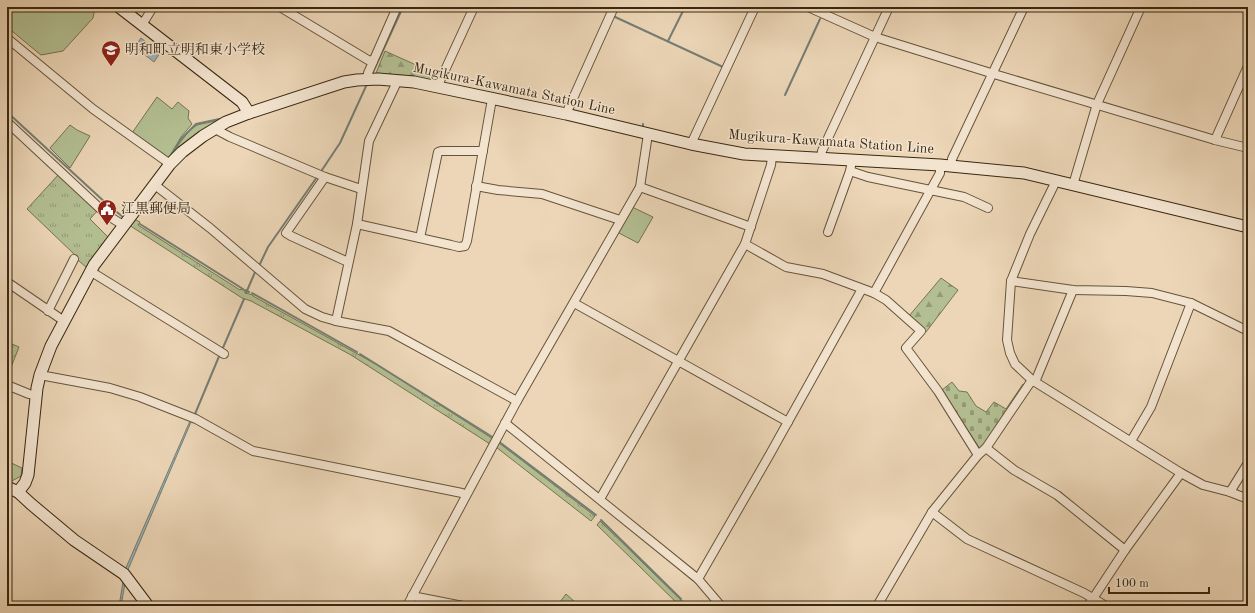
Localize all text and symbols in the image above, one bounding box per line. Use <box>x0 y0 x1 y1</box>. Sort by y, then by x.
school or university icon: 明和町立明和東小学校 <box>100 39 122 67</box>
place label: 明和町立明和東小学校 <box>125 42 265 57</box>
street label: Mugikura-Kawamata Station Line <box>412 61 616 117</box>
street label: Mugikura-Kawamata Station Line <box>728 128 934 156</box>
public building icon: 江黒郵便局 <box>96 198 118 226</box>
place label: 江黒郵便局 <box>121 201 191 216</box>
scale bar <box>1109 569 1209 595</box>
text: 100 m <box>1115 578 1149 590</box>

